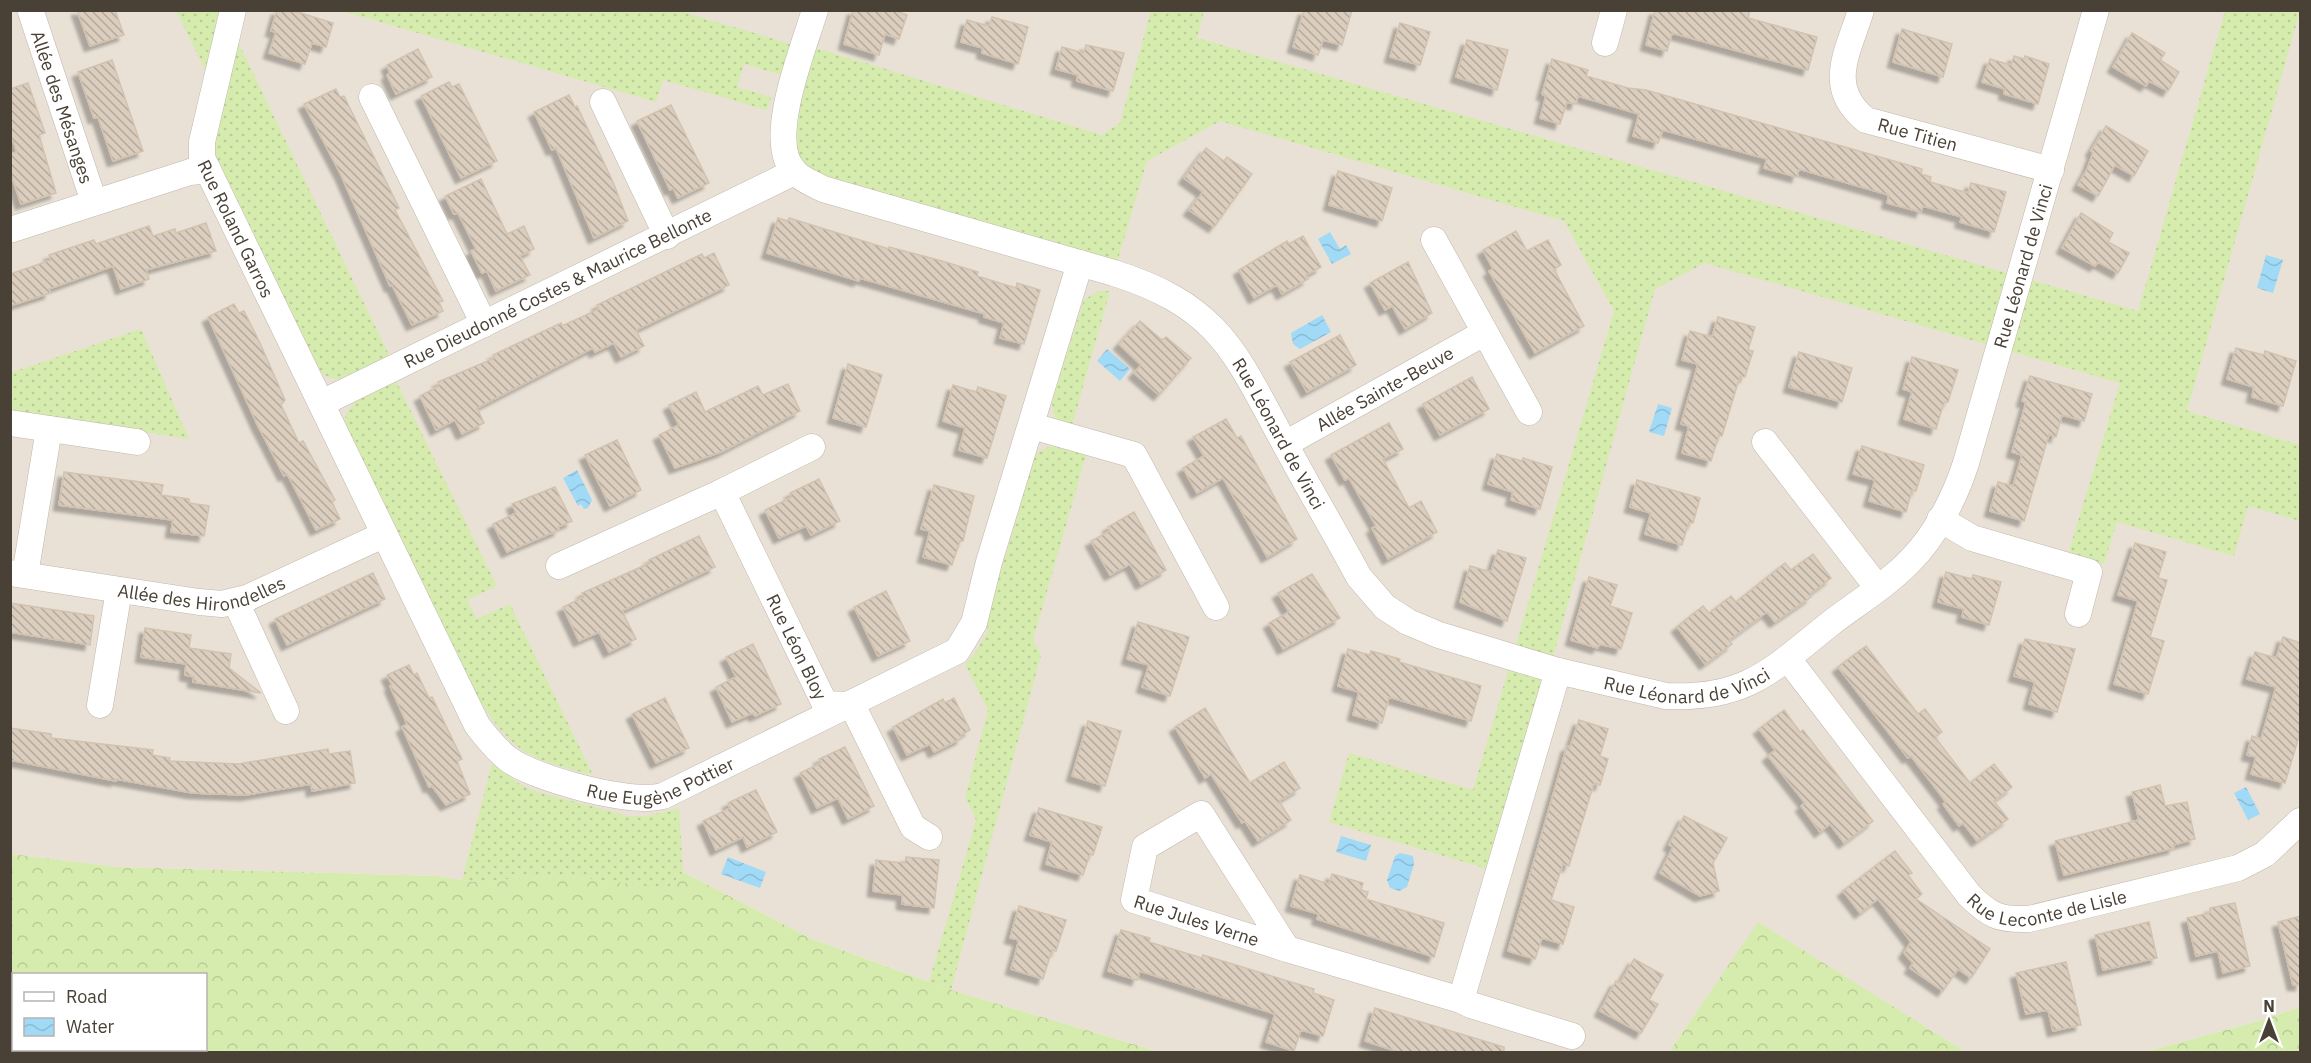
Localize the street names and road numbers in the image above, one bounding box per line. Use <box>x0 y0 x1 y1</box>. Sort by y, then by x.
street label: Allée des Mésanges <box>26 27 99 186</box>
street label: Rue Titien <box>1875 112 1960 156</box>
street label: Rue Roland Garros <box>193 156 279 301</box>
street label: Rue Léonard de Vinci <box>1988 181 2057 351</box>
street label: Rue Dieudonné Costes & Maurice Bellonte <box>400 203 715 373</box>
street label: Allée Sainte-Beuve <box>1312 341 1458 436</box>
street label: Rue Léonard de Vinci <box>1228 353 1330 513</box>
street label: Allée des Hirondelles <box>116 570 289 616</box>
street label: Rue Léon Bloy <box>762 590 833 703</box>
street label: Rue Léonard de Vinci <box>1602 662 1774 708</box>
street label: Rue Eugène Pottier <box>584 751 738 809</box>
street label: Rue Leconte de Lisle <box>1968 880 2134 904</box>
street label: Rue Jules Verne <box>1131 889 1262 951</box>

